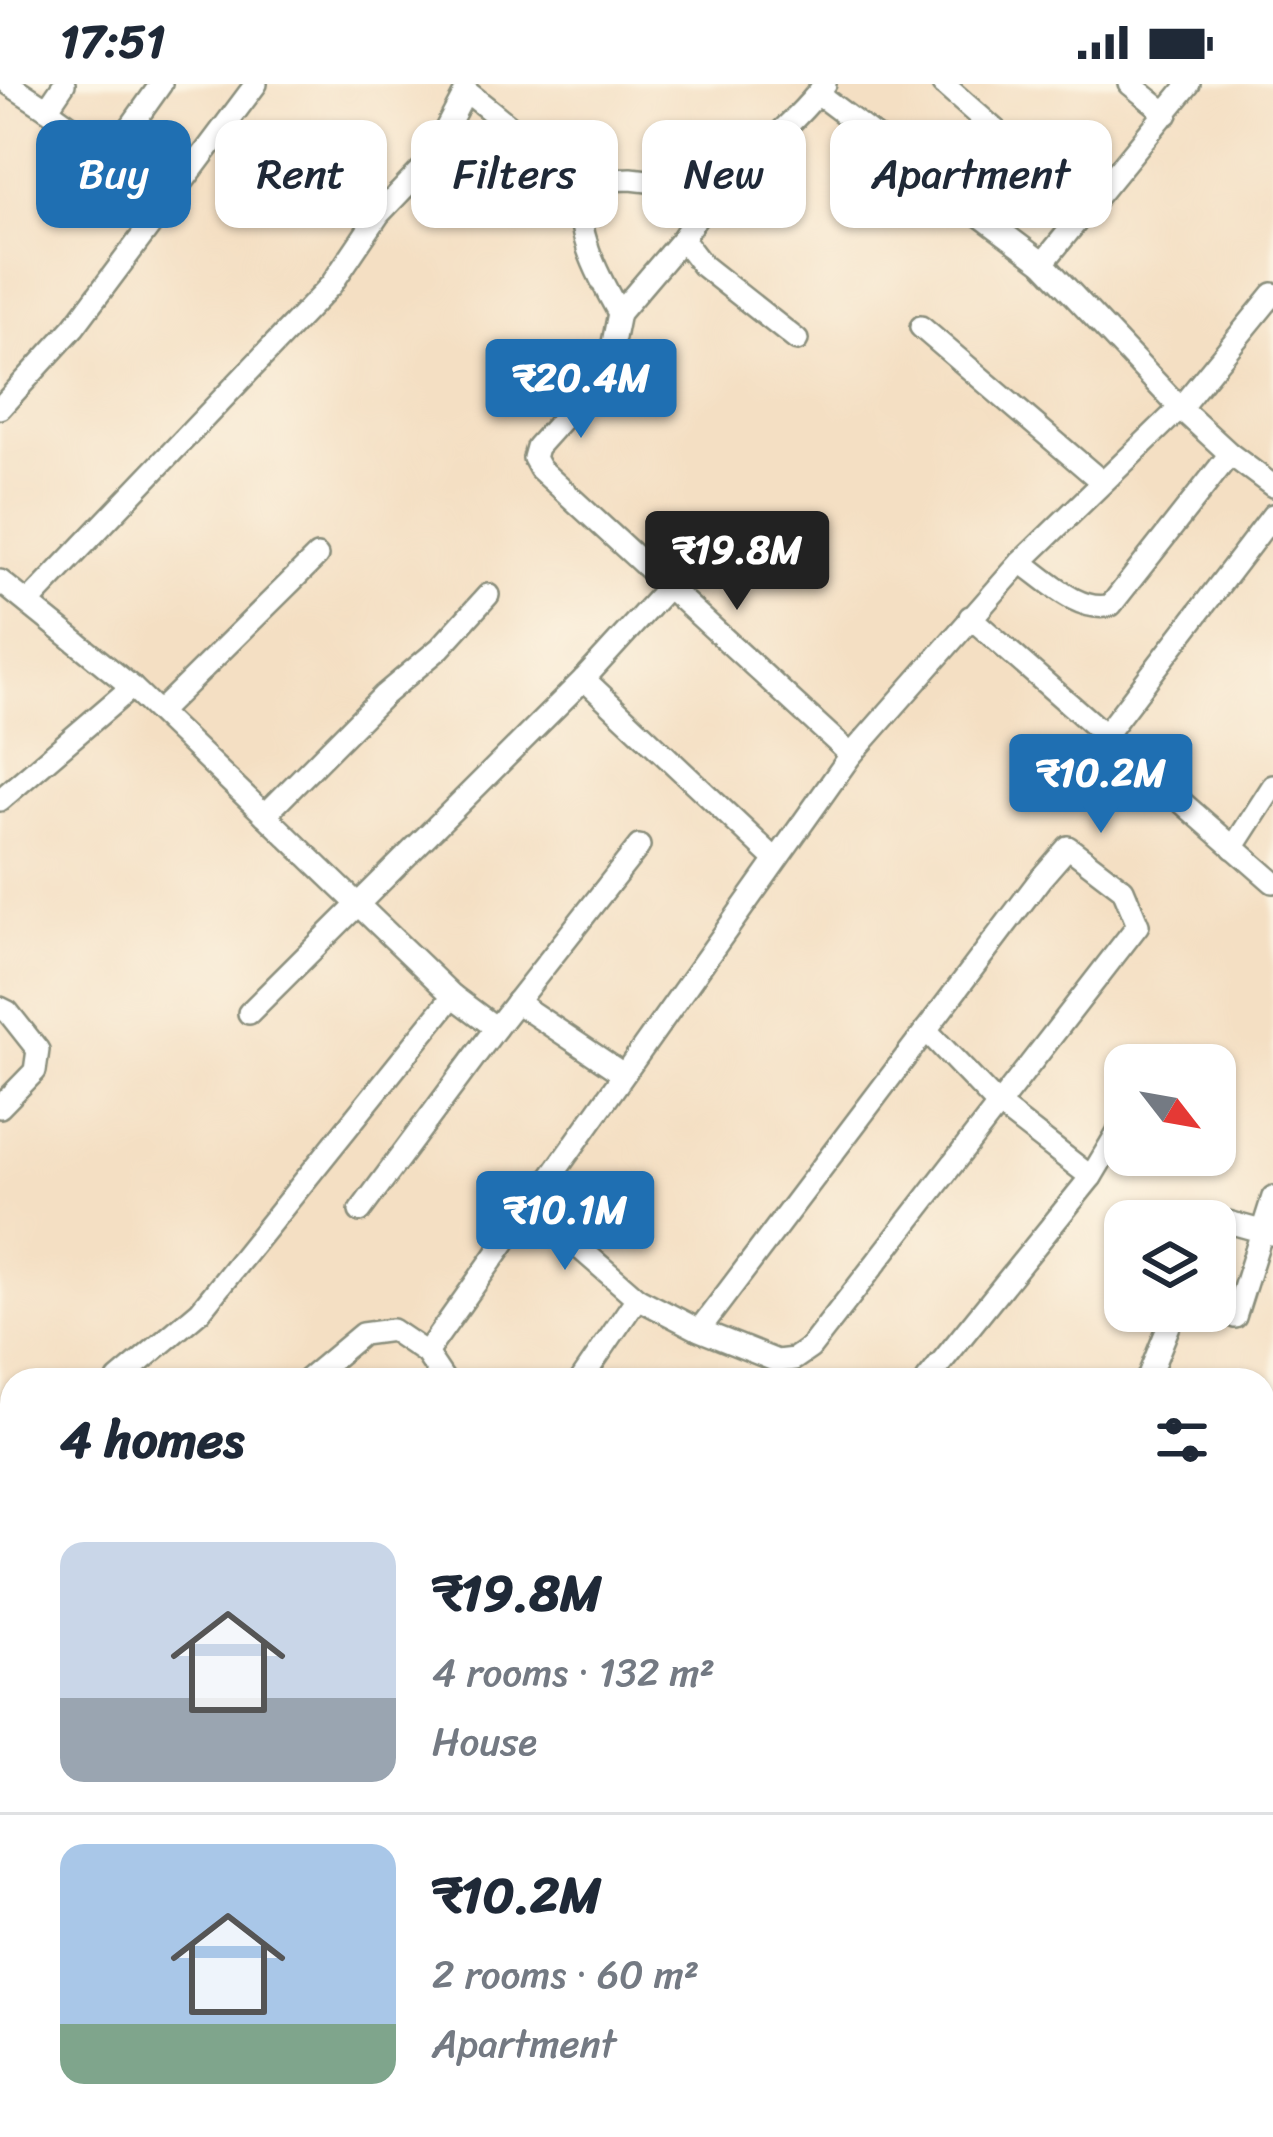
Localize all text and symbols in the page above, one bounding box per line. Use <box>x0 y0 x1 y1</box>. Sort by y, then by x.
text: 17:51 <box>60 2 165 82</box>
chip: Buy <box>36 120 191 228</box>
chip: Rent <box>215 120 387 228</box>
chip: Filters <box>411 120 618 228</box>
chip: New <box>642 120 806 228</box>
chip: Apartment <box>830 120 1112 228</box>
pin: ₹20.4M <box>483 339 679 441</box>
text: ₹20.4M <box>513 343 649 412</box>
pin: ₹19.8M <box>639 511 835 613</box>
text: ₹19.8M <box>672 515 802 584</box>
pin: ₹10.2M <box>1003 734 1199 836</box>
text: ₹10.2M <box>1036 738 1166 807</box>
north arrow <box>1104 1044 1236 1176</box>
map controls <box>1104 1044 1236 1332</box>
pin: ₹10.1M <box>467 1171 663 1273</box>
text: ₹10.1M <box>503 1175 627 1244</box>
button: layers <box>1104 1200 1236 1332</box>
text: 4 homes <box>60 1395 244 1485</box>
icon: filters <box>1149 1407 1215 1473</box>
text: ₹19.8M <box>432 1548 602 1638</box>
icon: home <box>156 1590 300 1734</box>
text: 4 rooms · 132 m² <box>432 1638 715 1707</box>
text: House <box>432 1707 537 1776</box>
text: ₹10.2M <box>432 1850 601 1940</box>
icon: home <box>156 1892 300 2036</box>
text: 2 rooms · 60 m² <box>432 1940 699 2009</box>
text: Apartment <box>432 2009 616 2078</box>

